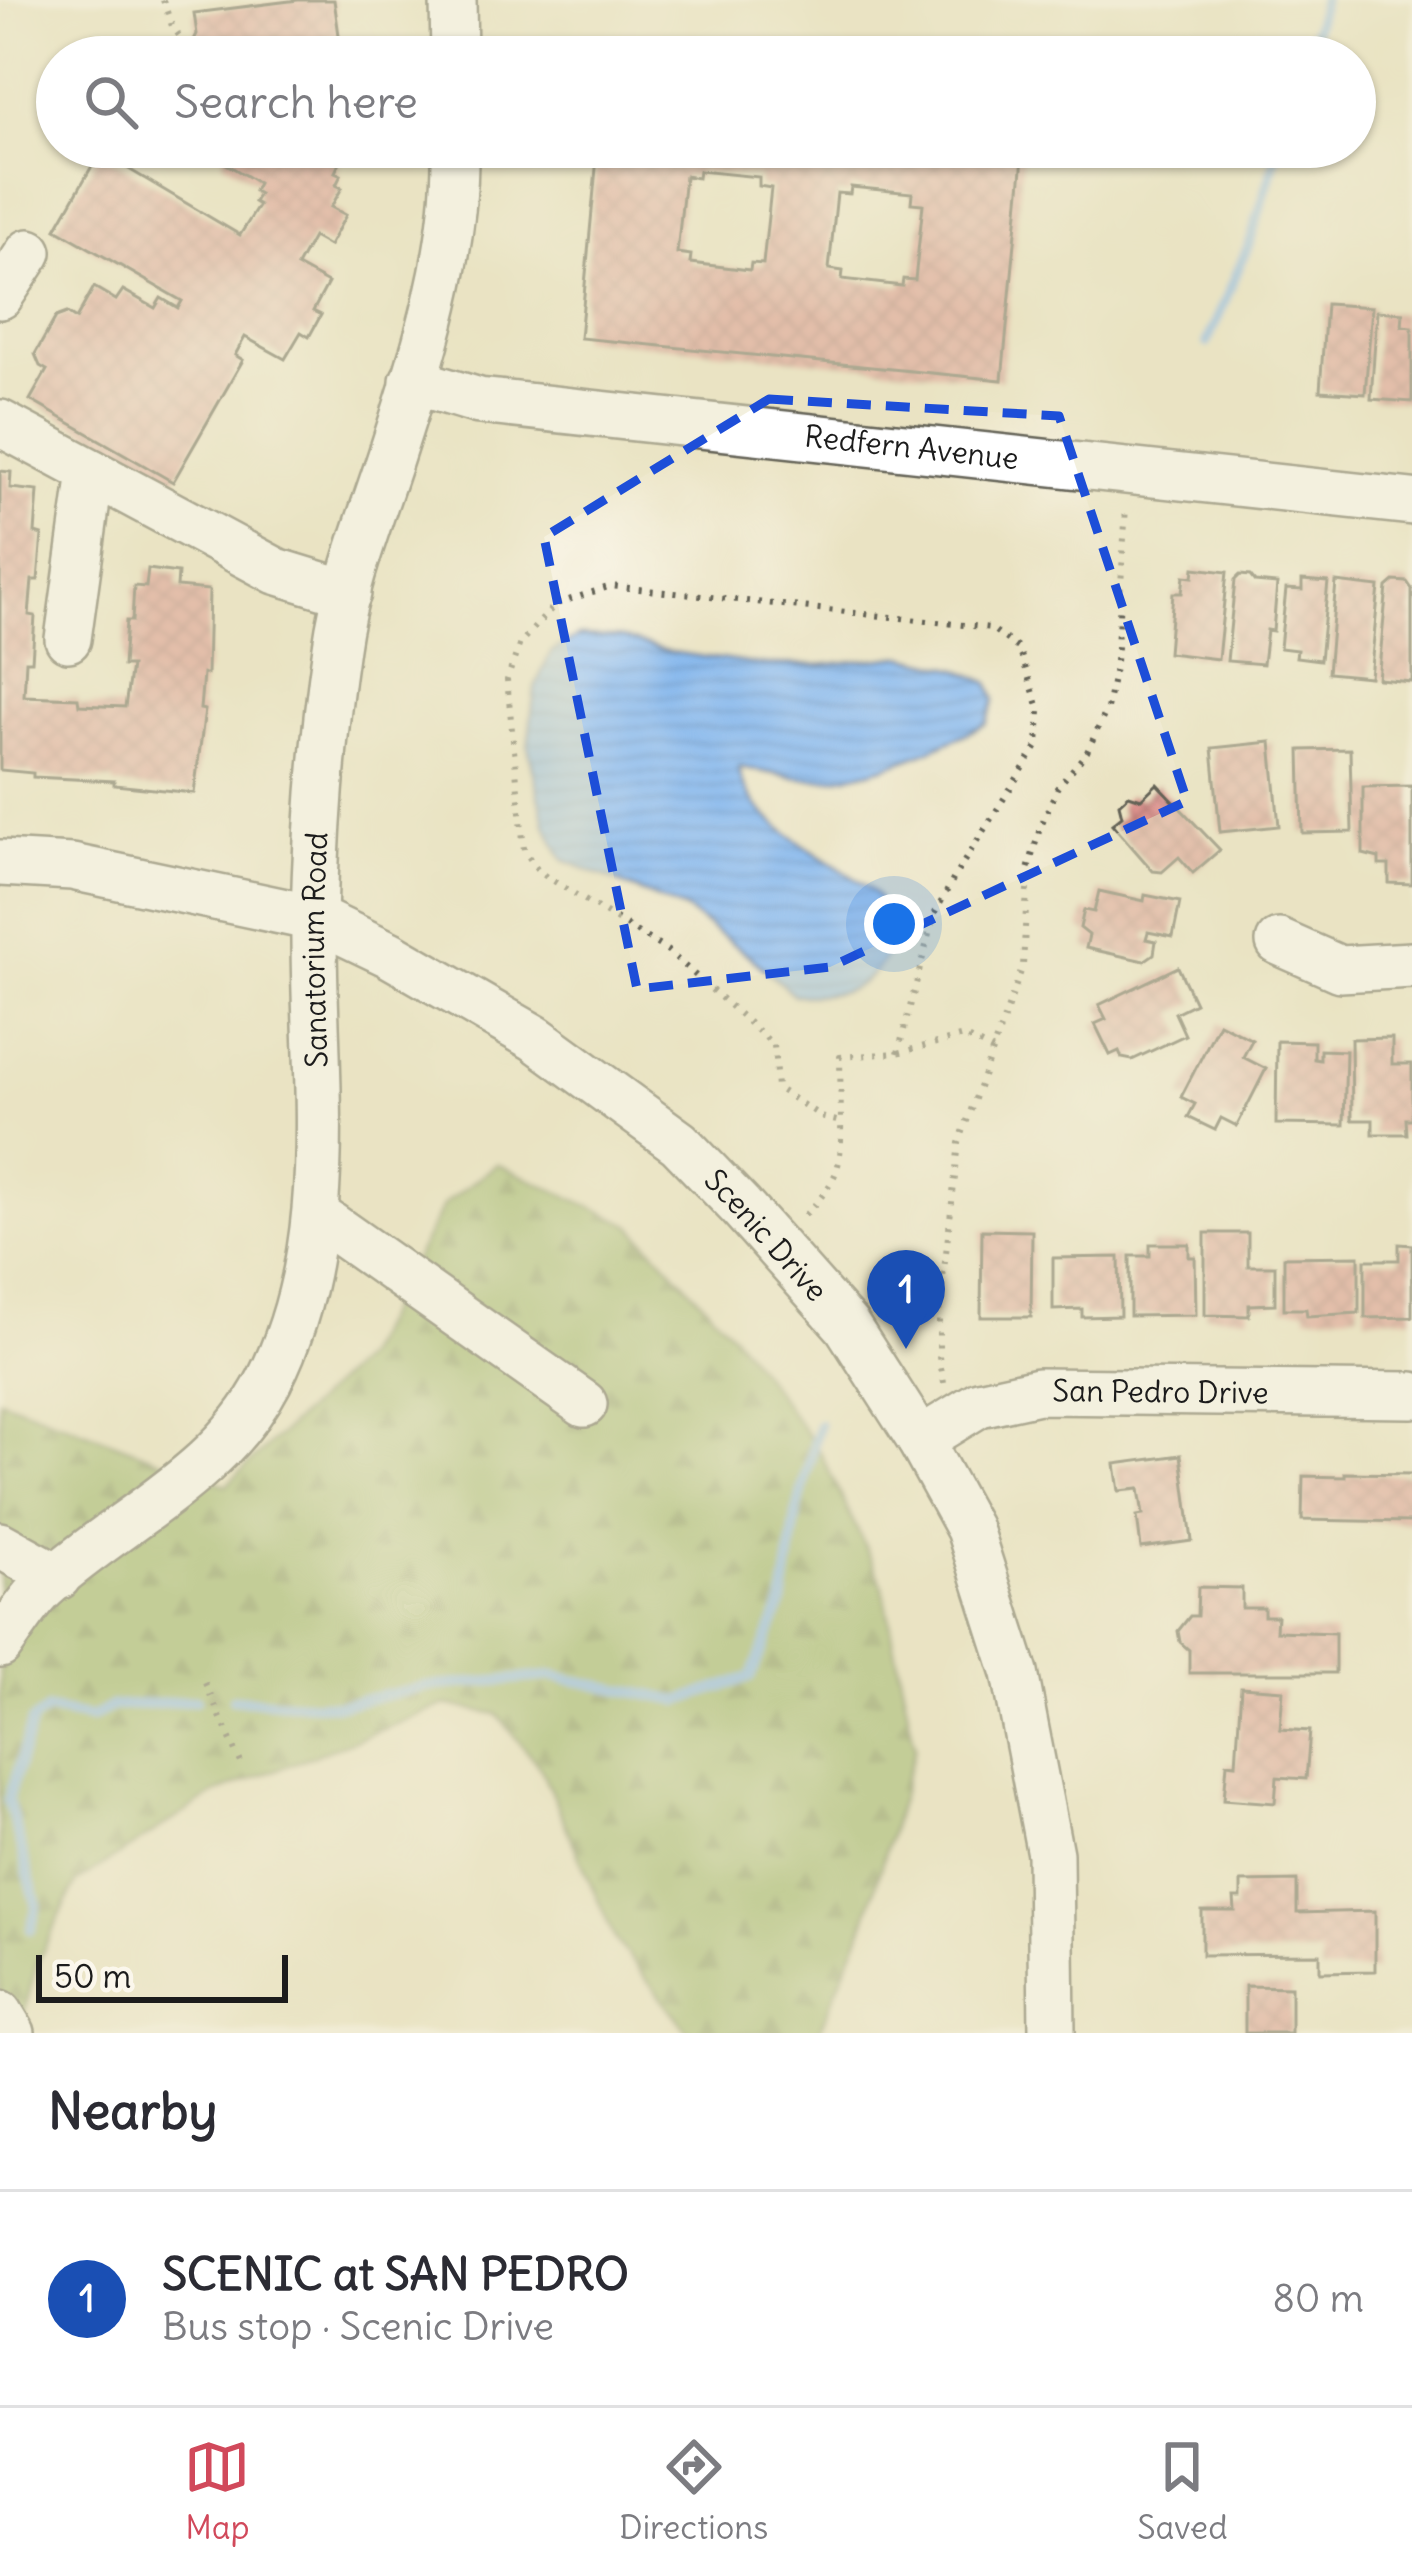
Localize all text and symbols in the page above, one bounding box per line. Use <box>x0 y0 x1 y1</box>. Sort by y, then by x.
search box <box>36 36 1376 168</box>
icon: search <box>78 69 144 135</box>
text: Search here <box>174 74 418 130</box>
street label: Redfern Avenue <box>803 416 1020 477</box>
street label: Sanatorium Road <box>294 831 335 1068</box>
your location <box>864 894 924 954</box>
street label: Scenic Drive <box>697 1161 836 1309</box>
pin: 1 <box>867 1250 945 1349</box>
street label: San Pedro Drive <box>1052 1371 1269 1411</box>
scale bar <box>36 1949 288 2002</box>
text: 50 m <box>54 1955 131 1997</box>
text: Nearby <box>48 2079 217 2143</box>
text: SCENIC at SAN PEDRO <box>162 2246 629 2302</box>
text: 1 <box>79 2274 95 2323</box>
text: 80 m <box>1272 2274 1364 2323</box>
text: Bus stop · Scenic Drive <box>162 2302 554 2351</box>
tab: Map <box>184 2434 250 2548</box>
tab: Directions <box>619 2434 768 2548</box>
tab: Saved <box>1137 2434 1228 2548</box>

